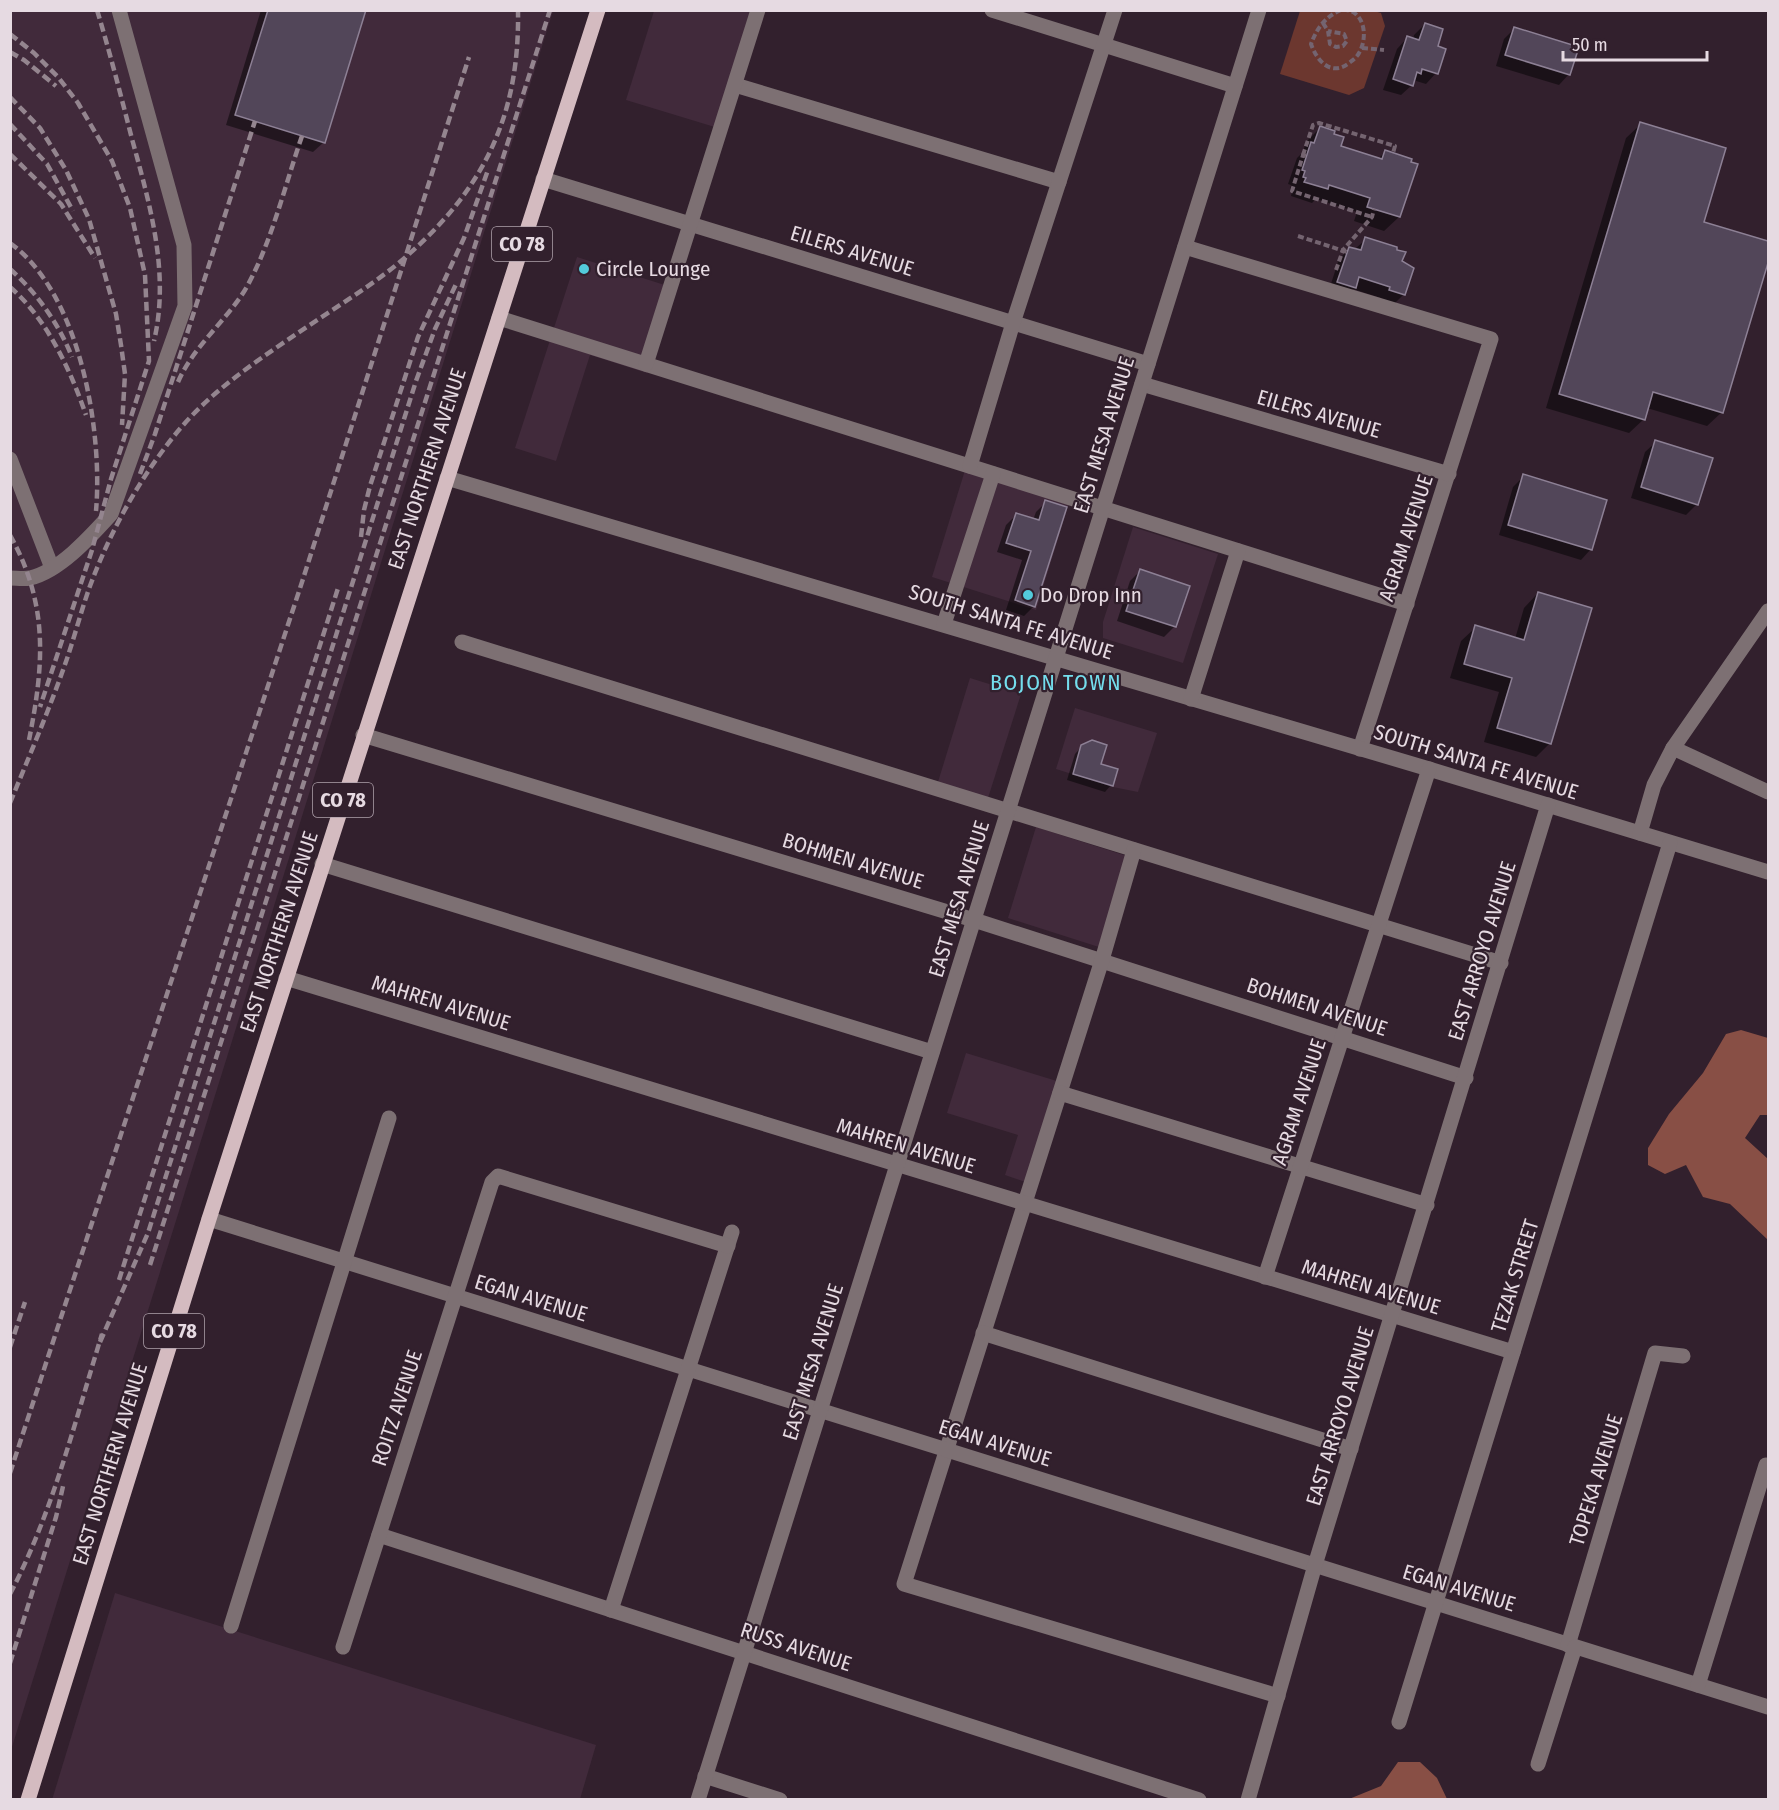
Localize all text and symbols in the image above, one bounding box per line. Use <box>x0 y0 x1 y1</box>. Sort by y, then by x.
scale bar <box>1563 24 1707 62</box>
text: 50 m <box>1572 34 1608 56</box>
street label: EILERS AVENUE <box>787 220 917 282</box>
road number: CO 78 <box>492 227 552 261</box>
place label: Circle Lounge <box>596 256 710 282</box>
marker: Circle Lounge <box>577 262 591 276</box>
street label: EAST MESA AVENUE <box>1068 353 1140 517</box>
street label: EAST NORTHERN AVENUE <box>382 365 472 573</box>
street label: EILERS AVENUE <box>1254 384 1384 444</box>
street label: AGRAM AVENUE <box>1373 471 1439 605</box>
street label: SOUTH SANTA FE AVENUE <box>906 579 1116 666</box>
place label: Do Drop Inn <box>1040 582 1142 608</box>
marker: Do Drop Inn <box>1021 588 1035 602</box>
district label: BOJON TOWN <box>990 669 1122 696</box>
street label: SOUTH SANTA FE AVENUE <box>1371 719 1581 806</box>
road number: CO 78 <box>313 783 373 817</box>
street label: EAST MESA AVENUE <box>923 817 995 981</box>
street label: BOHMEN AVENUE <box>779 827 927 895</box>
street label: EAST NORTHERN AVENUE <box>234 828 324 1036</box>
street label: EAST ARROYO AVENUE <box>1442 858 1522 1044</box>
street label: MAHREN AVENUE <box>368 970 514 1037</box>
street label: BOHMEN AVENUE <box>1244 972 1391 1042</box>
street label: AGRAM AVENUE <box>1266 1035 1332 1169</box>
street label: MAHREN AVENUE <box>833 1113 979 1180</box>
street label: TEZAK STREET <box>1485 1216 1545 1336</box>
street label: MAHREN AVENUE <box>1298 1254 1444 1321</box>
street label: EGAN AVENUE <box>471 1269 591 1328</box>
street label: EAST MESA AVENUE <box>777 1280 849 1444</box>
road number: CO 78 <box>144 1314 204 1348</box>
street label: EAST ARROYO AVENUE <box>1300 1323 1380 1509</box>
street label: ROITZ AVENUE <box>366 1347 428 1469</box>
street label: EAST NORTHERN AVENUE <box>67 1360 153 1568</box>
street label: TOPEKA AVENUE <box>1564 1411 1628 1549</box>
street label: EGAN AVENUE <box>935 1414 1055 1473</box>
street label: EGAN AVENUE <box>1399 1559 1519 1618</box>
street label: RUSS AVENUE <box>737 1617 855 1677</box>

